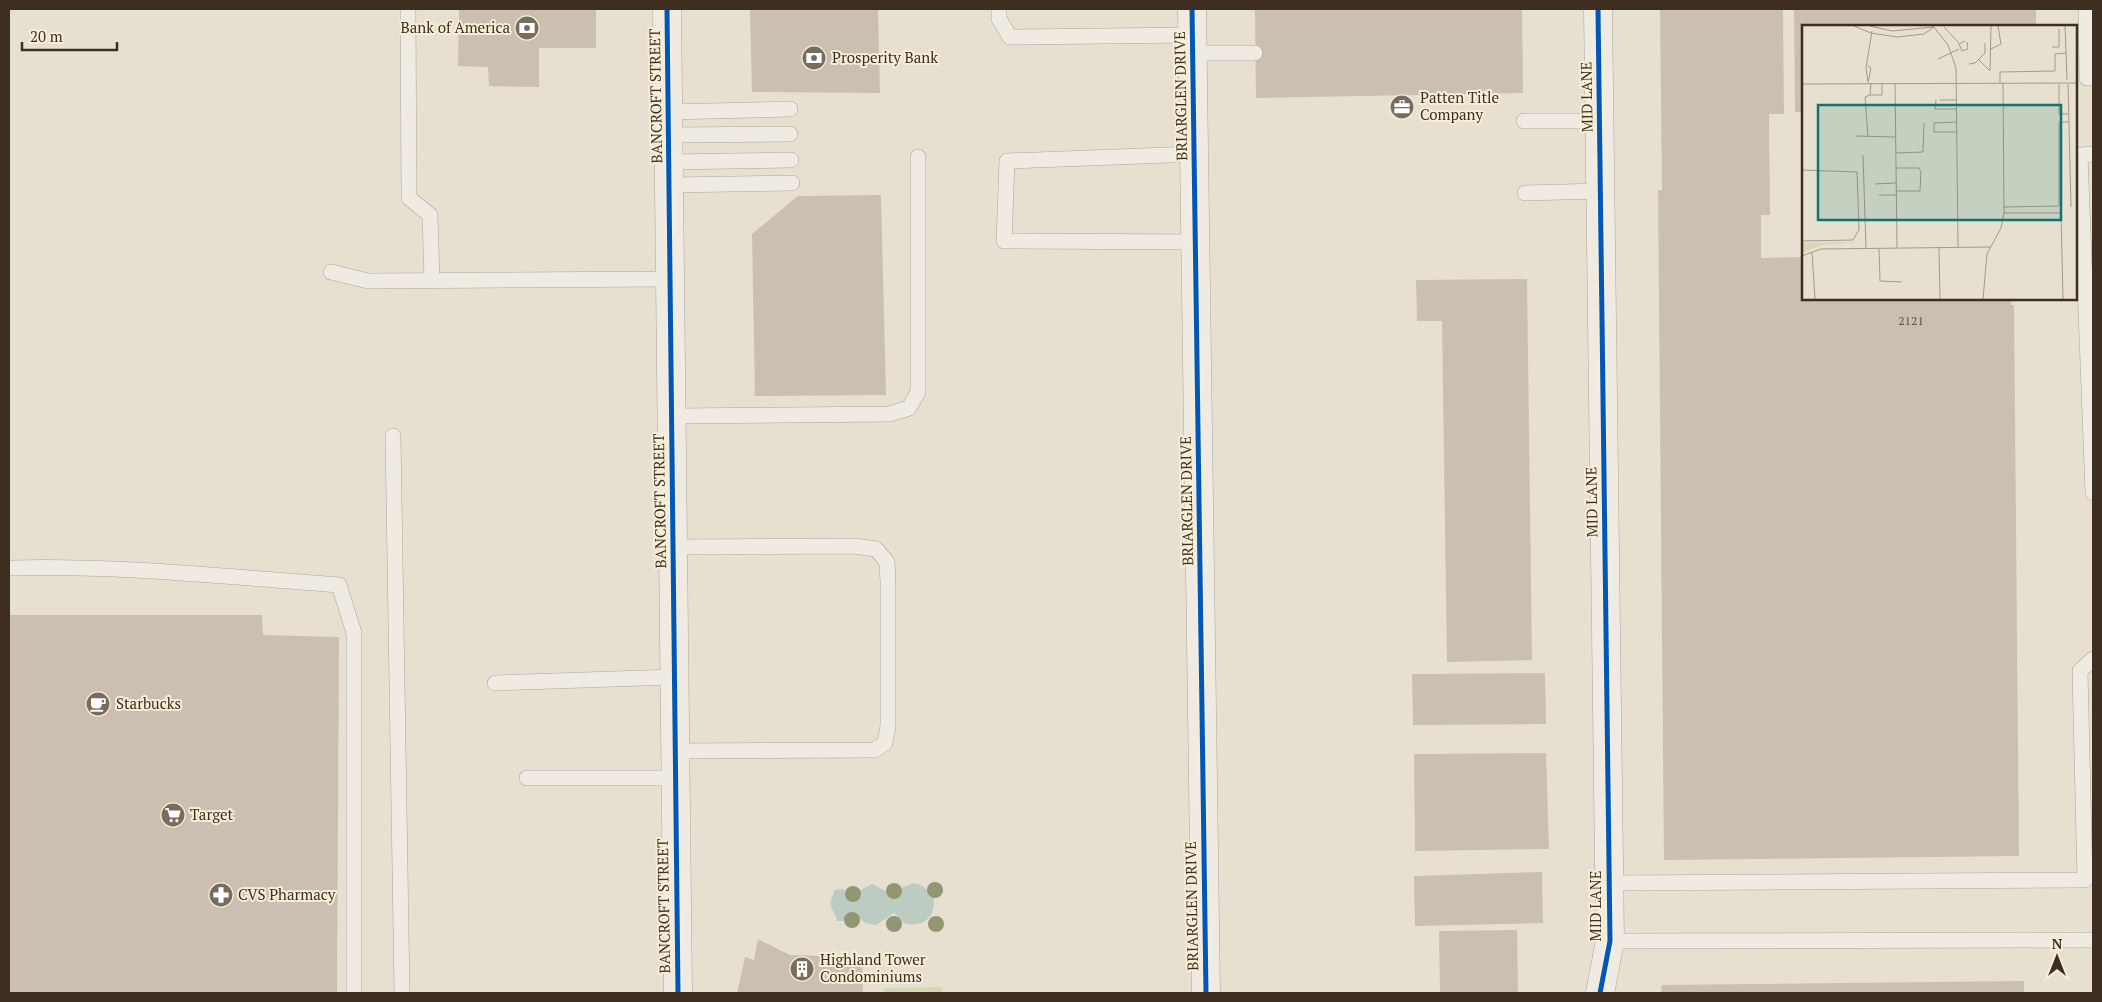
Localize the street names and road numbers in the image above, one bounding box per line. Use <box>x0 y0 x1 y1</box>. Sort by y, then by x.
street label: BANCROFT STREET <box>644 28 666 164</box>
street label: BRIARGLEN DRIVE <box>1169 31 1191 161</box>
street label: MID LANE <box>1575 61 1597 133</box>
street label: BANCROFT STREET <box>648 433 670 569</box>
street label: BRIARGLEN DRIVE <box>1175 436 1197 566</box>
street label: MID LANE <box>1580 466 1602 538</box>
street label: BANCROFT STREET <box>652 838 674 974</box>
street label: BRIARGLEN DRIVE <box>1180 841 1202 971</box>
street label: MID LANE <box>1585 871 1605 941</box>

